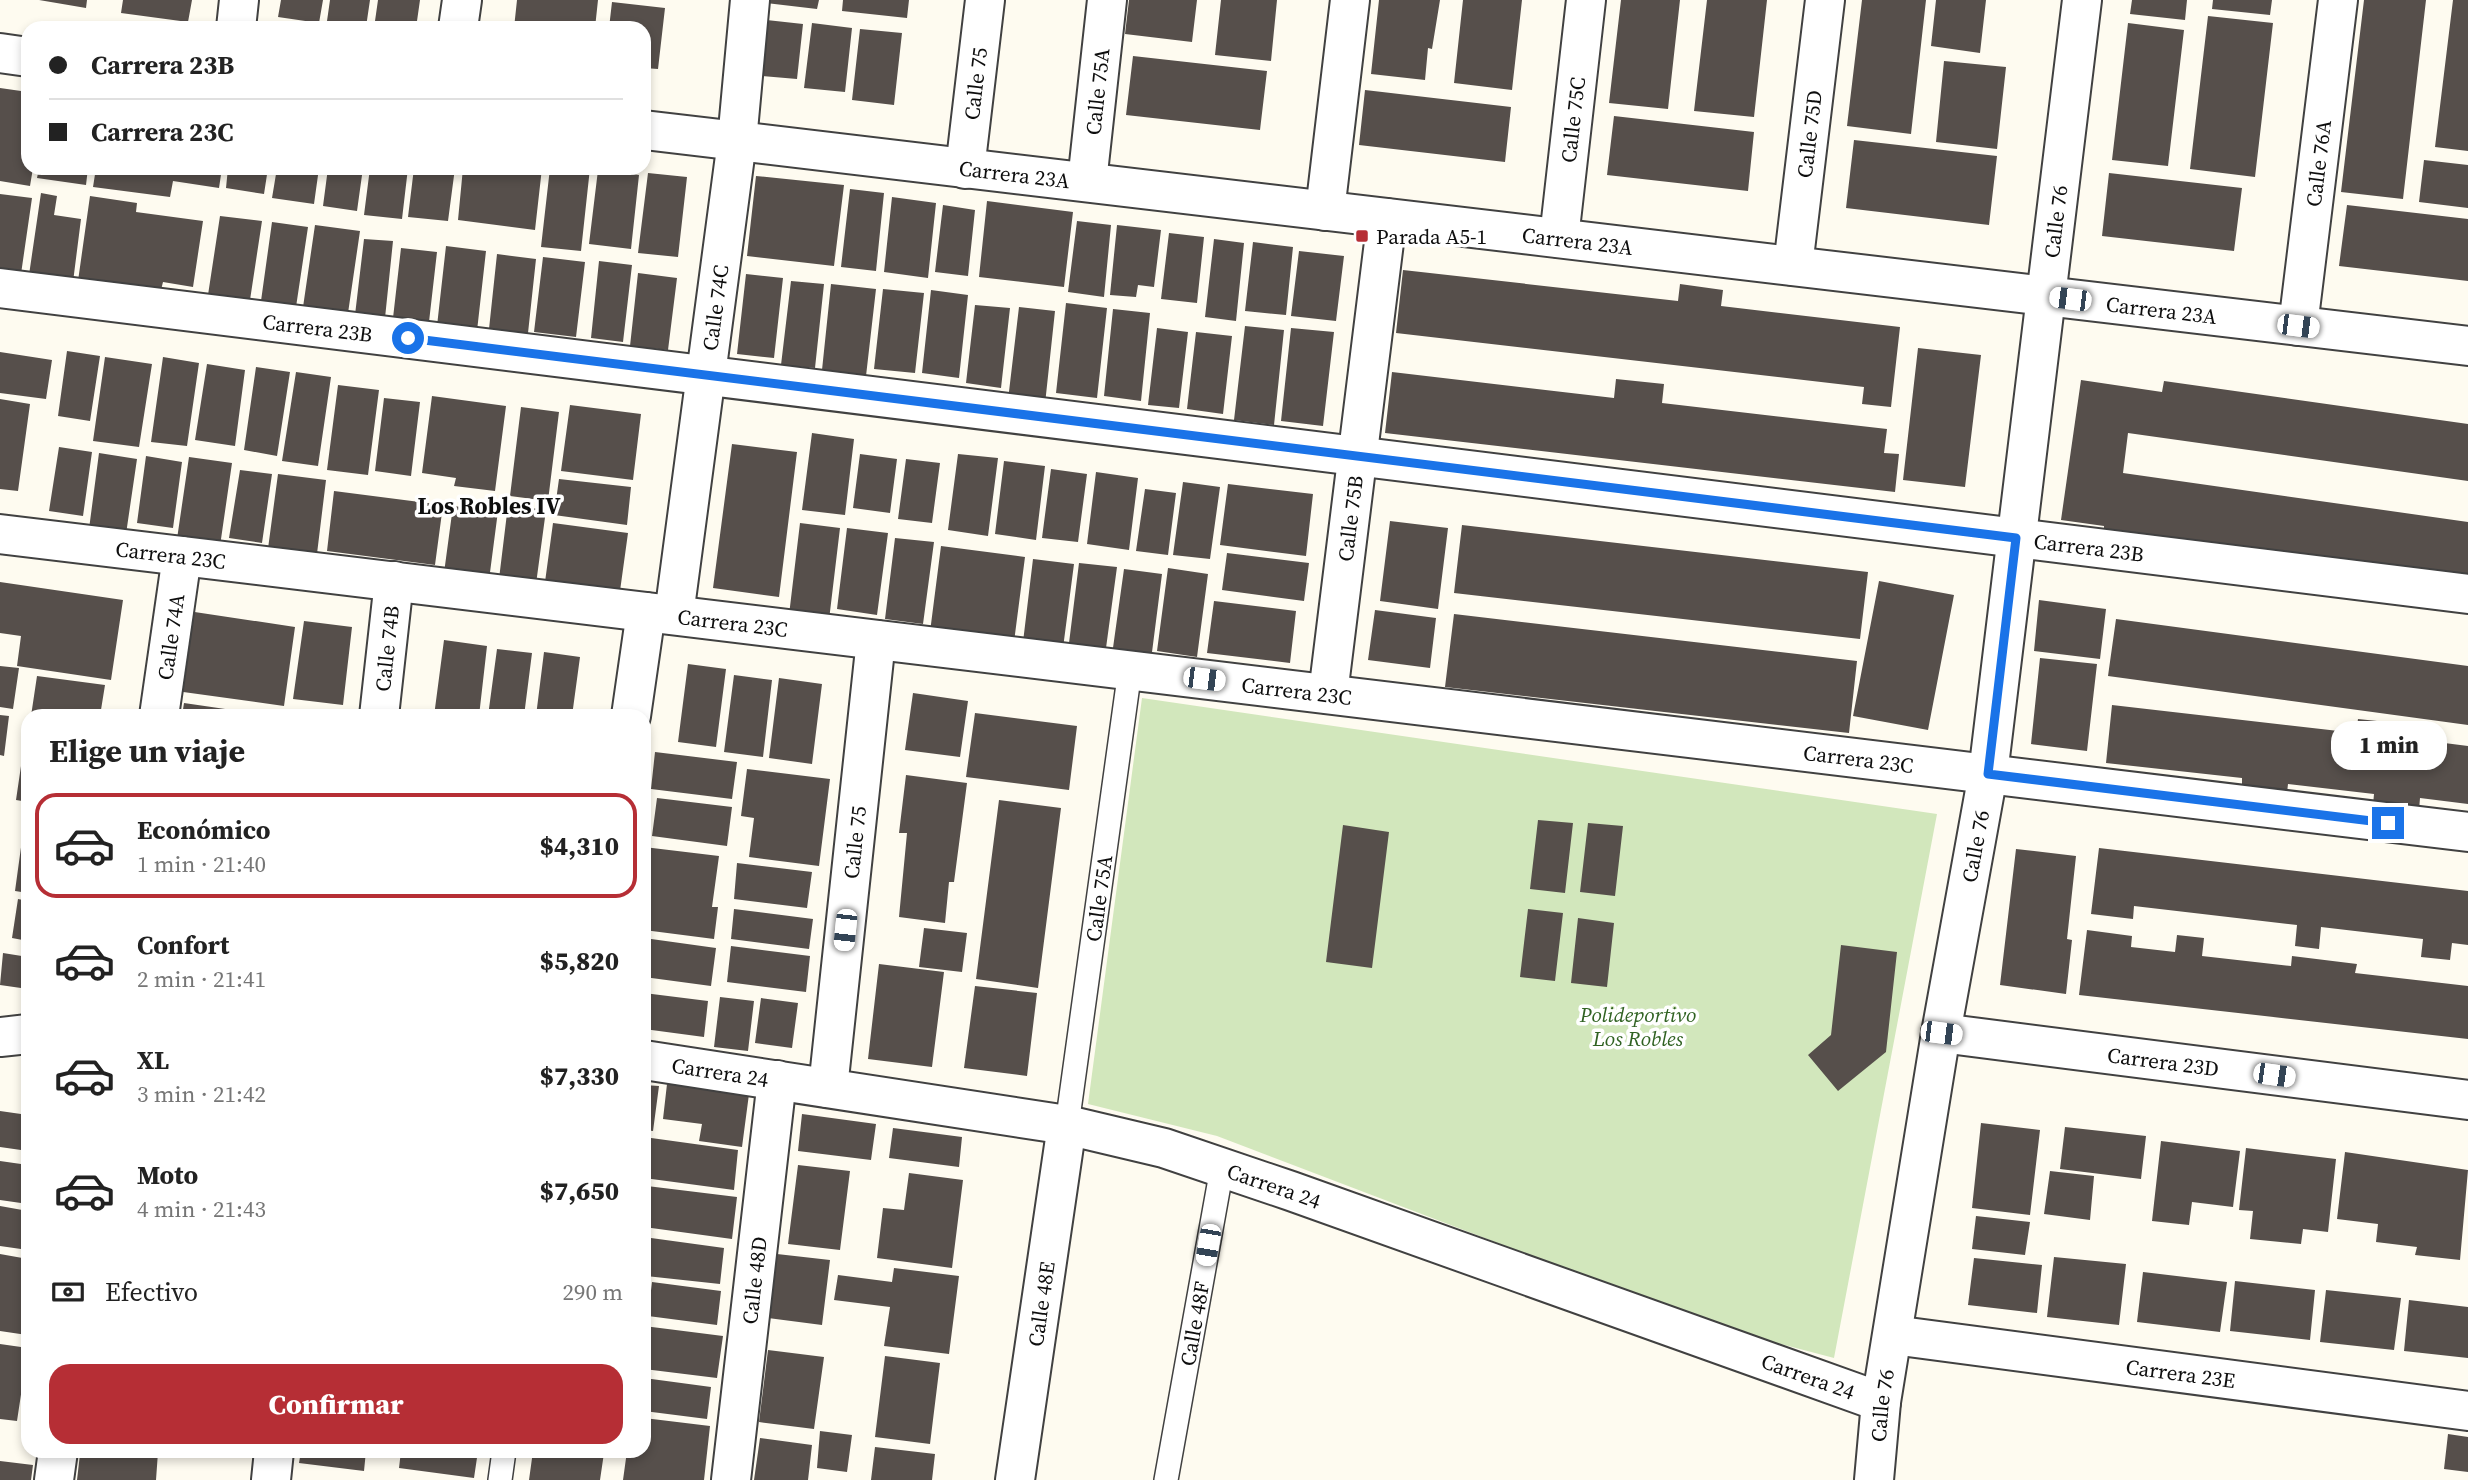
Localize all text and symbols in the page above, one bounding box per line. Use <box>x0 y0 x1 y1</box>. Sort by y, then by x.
street label: Calle 75 <box>956 46 994 122</box>
text: Carrera 23B <box>91 47 234 83</box>
street label: Calle 75A <box>1078 47 1116 136</box>
street label: Calle 75C <box>1553 75 1592 164</box>
street label: Calle 75D <box>1789 89 1829 179</box>
text: Carrera 23C <box>91 114 233 150</box>
street label: Calle 76A <box>2298 118 2338 208</box>
street label: Carrera 23A <box>957 153 1071 195</box>
street label: Calle 76 <box>2036 183 2074 259</box>
street label: Carrera 23A <box>1520 220 1635 261</box>
place label: Parada A5-1 <box>1376 222 1487 251</box>
marker: Parada A5-1 <box>1354 228 1370 244</box>
street label: Calle 74C <box>695 263 735 352</box>
car <box>2048 286 2093 312</box>
street label: Carrera 23A <box>2104 289 2218 331</box>
street label: Carrera 23B <box>261 306 374 349</box>
car <box>2276 313 2321 339</box>
route start <box>392 322 424 354</box>
street label: Calle 75B <box>1330 474 1369 563</box>
district label: Los Robles IV <box>418 490 561 522</box>
street label: Carrera 23B <box>2032 526 2146 568</box>
street label: Carrera 23C <box>114 534 227 576</box>
street label: Calle 74A <box>150 592 191 682</box>
street label: Carrera 23C <box>676 601 789 643</box>
street label: Calle 74B <box>367 604 406 693</box>
car <box>1182 666 1227 692</box>
street label: Carrera 23C <box>1240 670 1353 712</box>
callout: 1 min <box>2330 722 2446 770</box>
text: Elige un viaje <box>49 729 245 773</box>
text: 1 min <box>2359 729 2419 761</box>
street label: Carrera 23C <box>1802 737 1915 779</box>
street label: Calle 75 <box>836 805 873 880</box>
route end <box>2372 807 2404 839</box>
street label: Calle 76 <box>1954 808 1996 885</box>
text: Económico <box>137 812 270 848</box>
icon: car <box>53 814 116 877</box>
text: $4,310 <box>540 828 619 864</box>
text: 1 min · 21:40 <box>137 848 266 880</box>
street label: Calle 75A <box>1078 853 1119 943</box>
car <box>833 908 858 952</box>
text: Confort <box>137 927 229 963</box>
icon: car <box>53 929 116 992</box>
text: $5,820 <box>540 943 619 979</box>
text: 2 min · 21:41 <box>137 963 266 995</box>
park label: Polideportivo Los Robles <box>1579 1000 1696 1053</box>
car <box>1919 1020 1964 1046</box>
street label: Carrera 23D <box>2106 1040 2221 1083</box>
text: XL <box>137 1042 169 1078</box>
icon: car <box>53 1044 116 1107</box>
street label: Carrera 24 <box>670 1050 771 1094</box>
text: $7,330 <box>540 1058 619 1094</box>
car <box>2252 1062 2297 1088</box>
text: 3 min · 21:42 <box>137 1078 266 1110</box>
street label: Carrera 24 <box>1223 1156 1326 1215</box>
text: Moto <box>137 1157 198 1193</box>
icon: car <box>53 1159 116 1222</box>
text: $7,650 <box>540 1173 619 1209</box>
text: 4 min · 21:43 <box>137 1193 266 1225</box>
car <box>1195 1222 1222 1268</box>
street label: Calle 48D <box>735 1235 773 1326</box>
street label: Calle 48E <box>1020 1259 1061 1348</box>
icon: cash <box>49 1273 87 1311</box>
text: Efectivo <box>105 1274 198 1310</box>
text: 290 m <box>562 1276 623 1308</box>
street label: Calle 48F <box>1172 1279 1216 1368</box>
street label: Carrera 24 <box>1757 1346 1859 1406</box>
street label: Carrera 23E <box>2124 1351 2237 1395</box>
button: Confirmar <box>49 1364 623 1444</box>
street label: Calle 76 <box>1863 1367 1901 1443</box>

